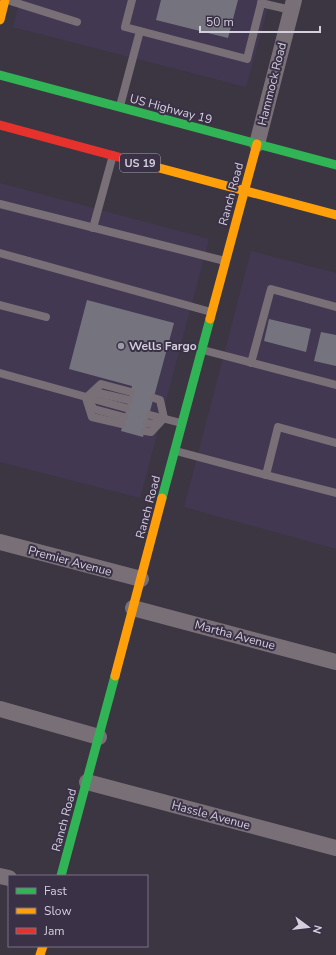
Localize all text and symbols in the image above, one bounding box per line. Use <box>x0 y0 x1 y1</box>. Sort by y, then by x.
scale bar <box>200 8 320 34</box>
text: 50 m <box>206 14 234 30</box>
street label: Hammock Road <box>254 41 290 127</box>
street label: US Highway 19 <box>128 90 214 128</box>
road number: US 19 <box>120 154 160 172</box>
street label: Ranch Road <box>215 161 247 227</box>
place label: Wells Fargo <box>129 338 197 354</box>
marker: Wells Fargo <box>116 341 126 351</box>
street label: Ranch Road <box>132 474 164 540</box>
street label: Premier Avenue <box>27 542 113 580</box>
street label: Martha Avenue <box>193 617 277 653</box>
street label: Ranch Road <box>48 787 80 853</box>
street label: Hassle Avenue <box>170 797 252 833</box>
legend <box>8 875 148 947</box>
text: Fast <box>44 883 67 899</box>
text: Slow <box>44 903 72 919</box>
north arrow <box>288 907 328 947</box>
text: Jam <box>43 923 65 939</box>
text: N <box>309 924 325 935</box>

